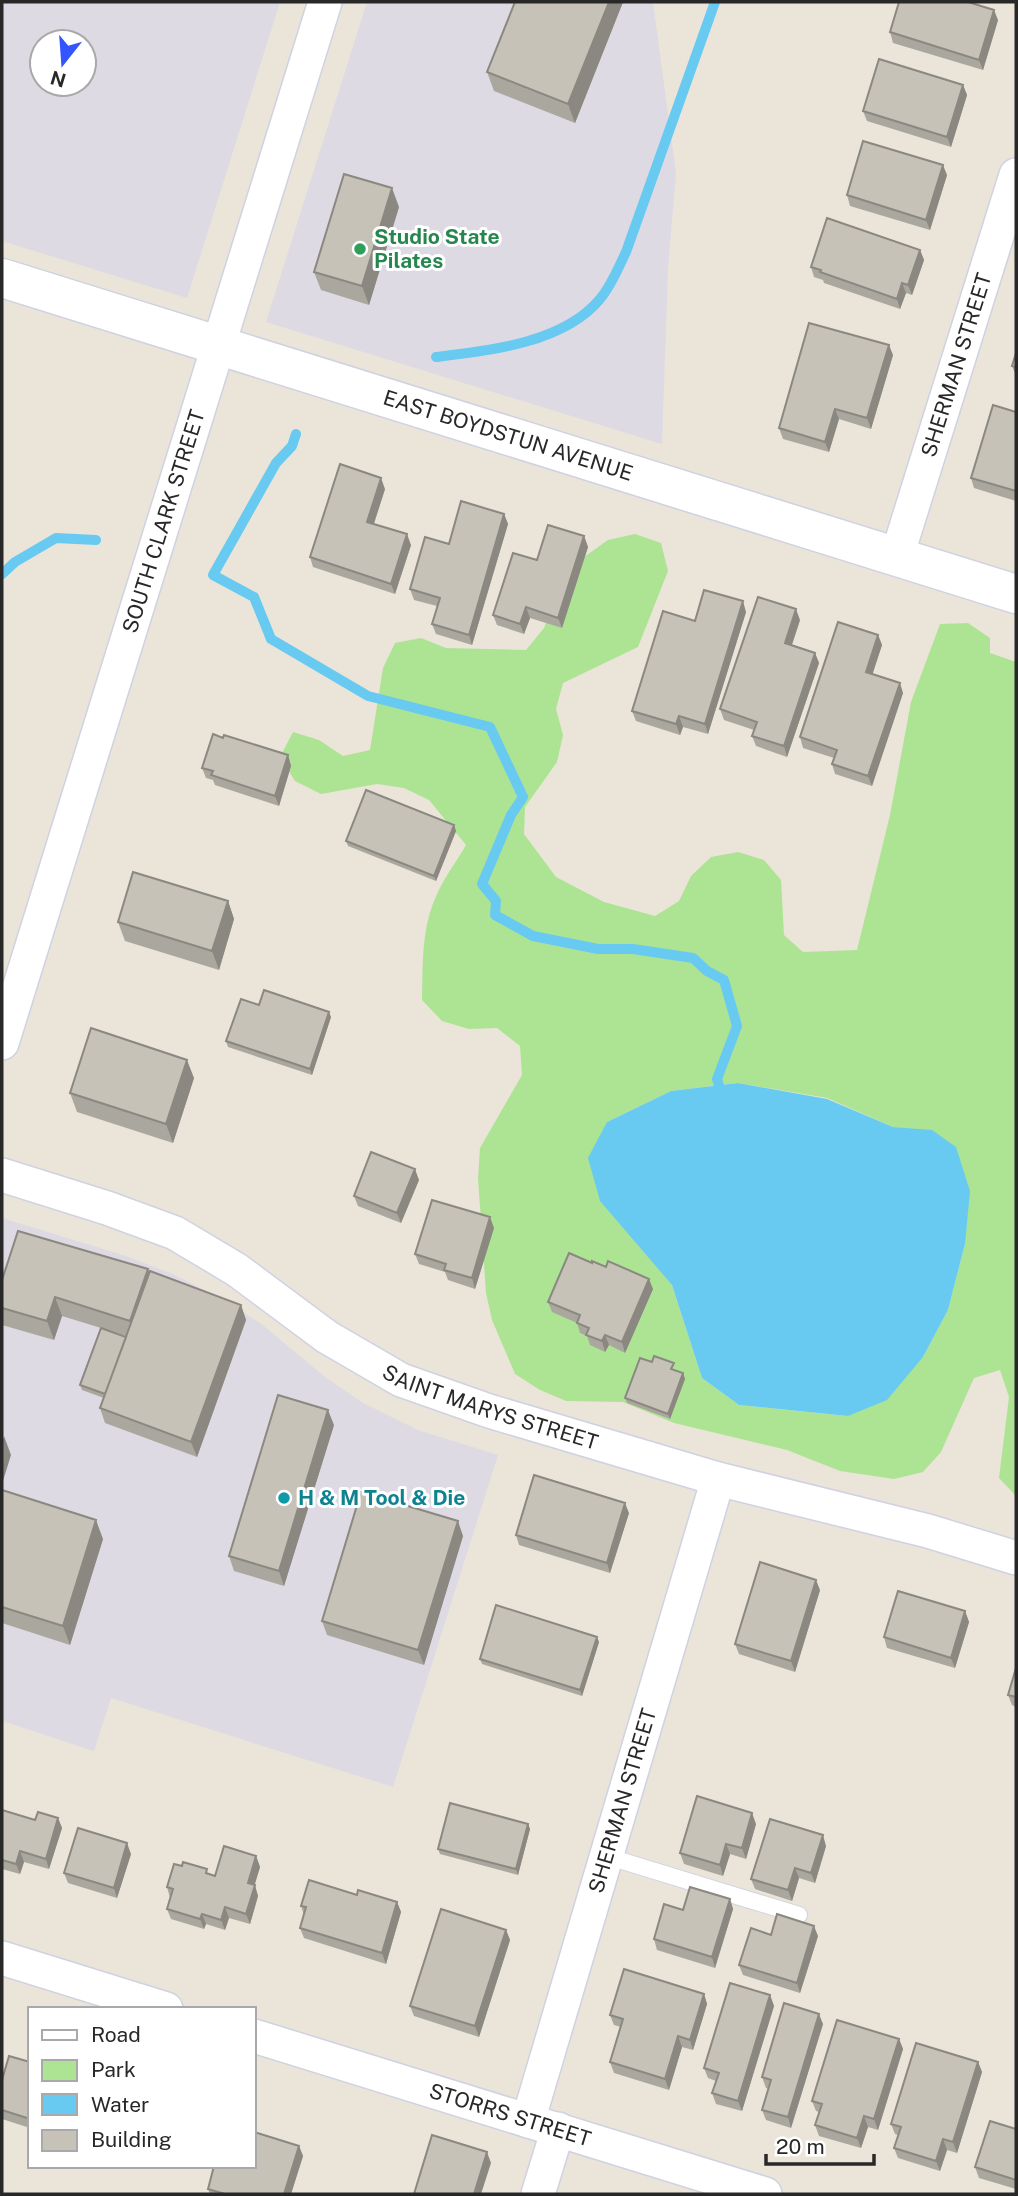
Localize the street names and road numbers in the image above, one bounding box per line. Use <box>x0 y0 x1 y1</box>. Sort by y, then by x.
street label: SHERMAN STREET <box>916 270 997 460</box>
street label: EAST BOYDSTUN AVENUE <box>380 385 636 486</box>
street label: SOUTH CLARK STREET <box>117 407 210 636</box>
street label: SAINT MARYS STREET <box>378 1359 601 1455</box>
street label: SHERMAN STREET <box>583 1705 661 1896</box>
street label: STORRS STREET <box>426 2078 594 2151</box>

